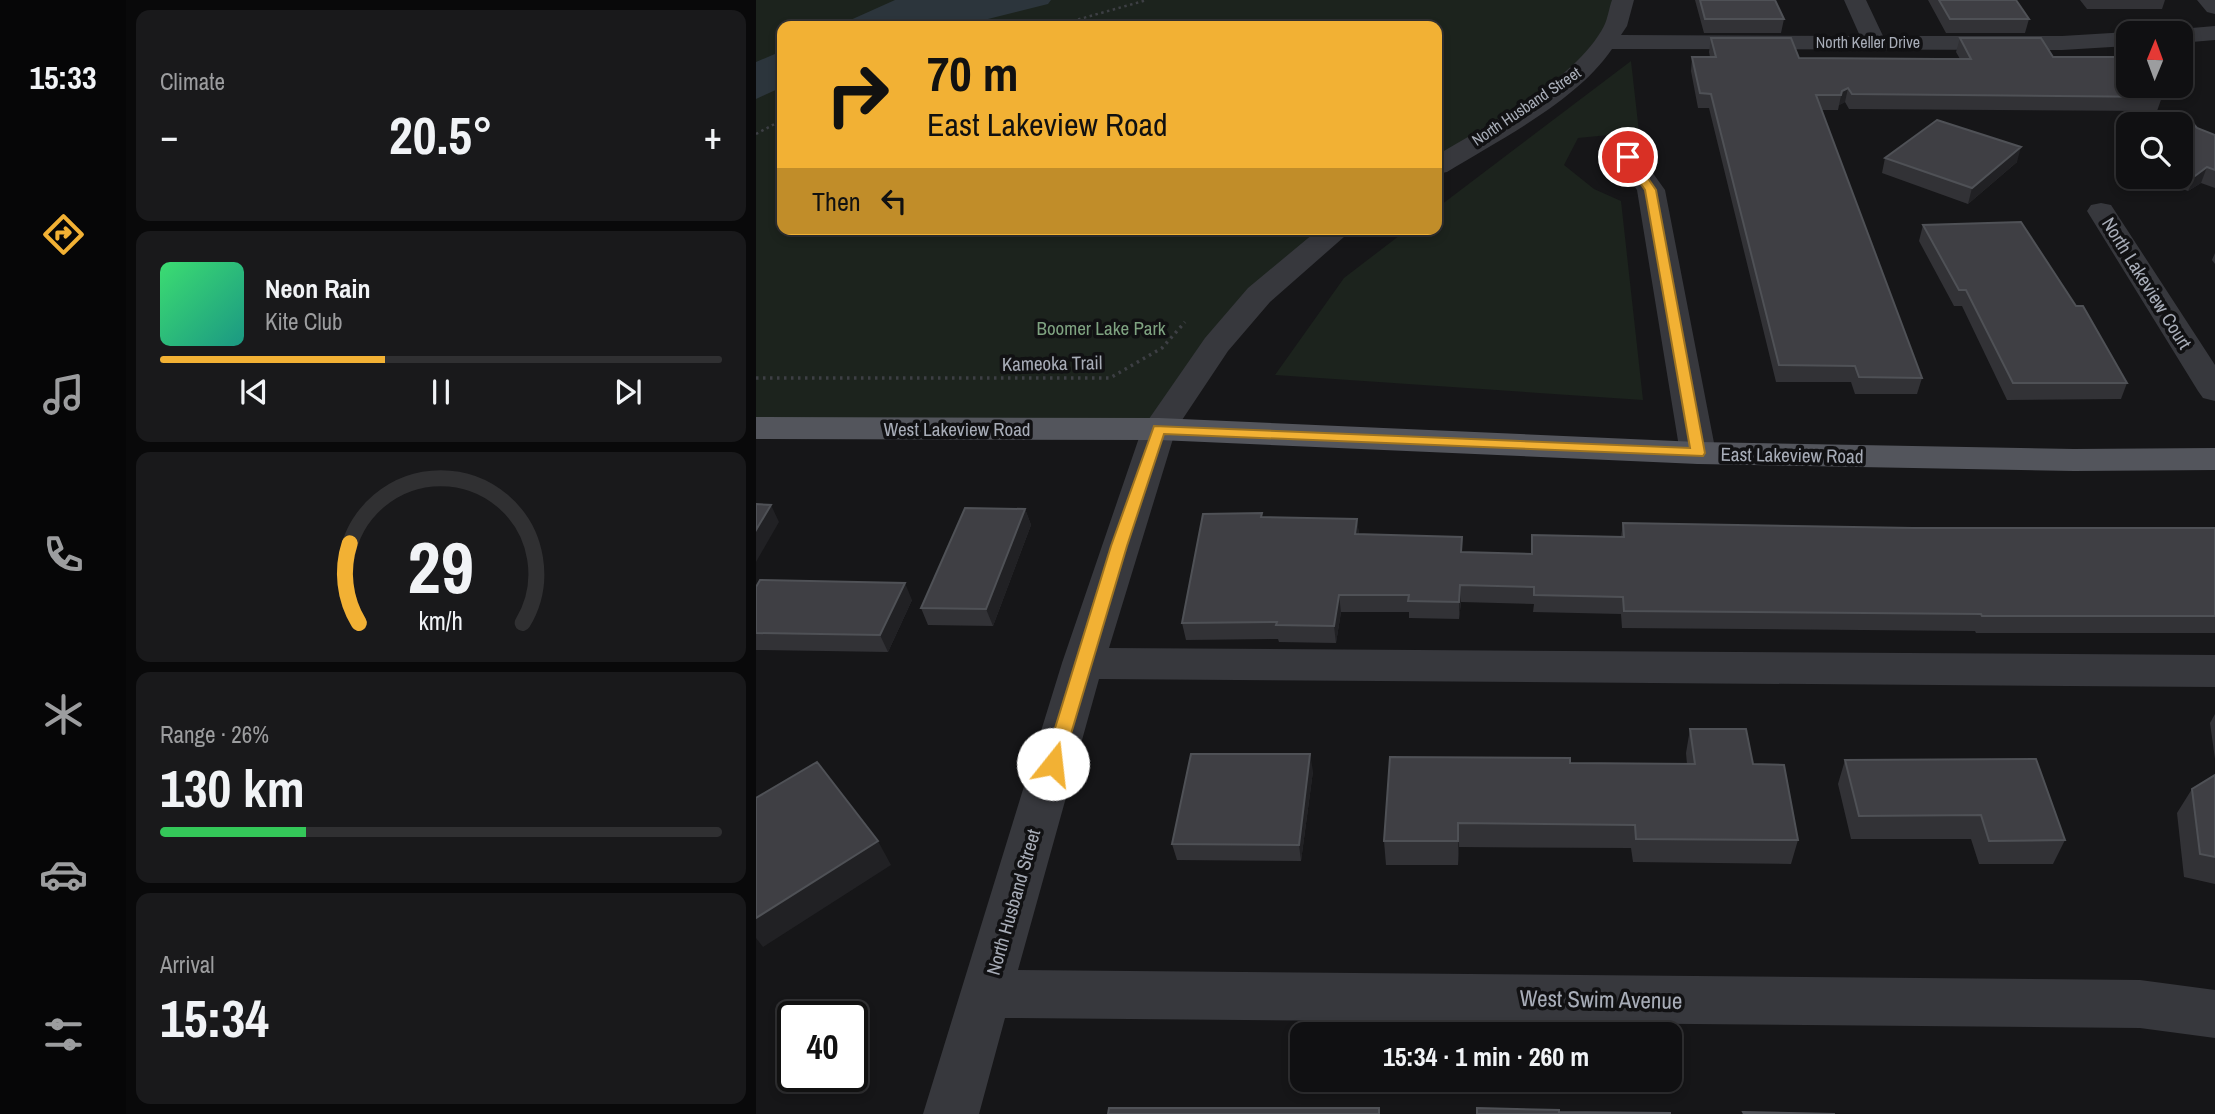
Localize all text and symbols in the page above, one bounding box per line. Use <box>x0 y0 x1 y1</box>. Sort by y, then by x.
north arrow <box>2116 21 2193 98</box>
map controls <box>2116 21 2193 189</box>
street label: North Keller Drive <box>1816 31 1920 53</box>
text: 70 m <box>927 40 1019 106</box>
icon: right <box>812 49 903 140</box>
text: 15:33 <box>29 56 97 99</box>
street label: North Husband Street <box>1467 61 1585 151</box>
text: Climate <box>160 66 225 97</box>
text: 20.5° <box>389 100 493 170</box>
text: East Lakeview Road <box>927 103 1168 146</box>
text: − <box>160 110 178 161</box>
text: + <box>704 110 722 161</box>
button: search <box>2116 112 2193 189</box>
pin <box>1598 127 1658 187</box>
icon: arrive <box>1609 138 1647 176</box>
icon: left <box>875 182 913 220</box>
text: Then <box>812 184 861 219</box>
icon: directions <box>39 210 88 259</box>
street label: North Lakeview Court <box>2096 212 2198 354</box>
text: Neon Rain <box>265 271 370 306</box>
text: Kite Club <box>265 306 343 337</box>
park label: Boomer Lake Park <box>1036 315 1166 341</box>
street label: Kameoka Trail <box>1002 349 1102 377</box>
icon: music <box>39 370 88 419</box>
icon: previous <box>235 373 273 411</box>
icon: pause <box>422 373 460 411</box>
icon: next <box>609 373 647 411</box>
street label: West Lakeview Road <box>884 416 1030 442</box>
street label: East Lakeview Road <box>1720 441 1864 469</box>
text: 29 <box>408 518 474 616</box>
icon: phone <box>39 530 88 579</box>
text: km/h <box>419 604 463 638</box>
icon: climate <box>39 690 88 739</box>
text: Range · 26% <box>160 719 269 750</box>
position arrow <box>1016 727 1090 801</box>
text: 130 km <box>160 753 305 823</box>
street label: North Husband Street <box>980 825 1046 978</box>
icon: car <box>39 850 88 899</box>
text: Arrival <box>160 949 215 980</box>
street label: West Swim Avenue <box>1519 982 1683 1016</box>
text: 15:34 <box>160 983 269 1053</box>
speed limit sign: 40 <box>777 1001 868 1092</box>
icon: filters <box>39 1010 88 1059</box>
text: 15:34 · 1 min · 260 m <box>1383 1039 1589 1074</box>

